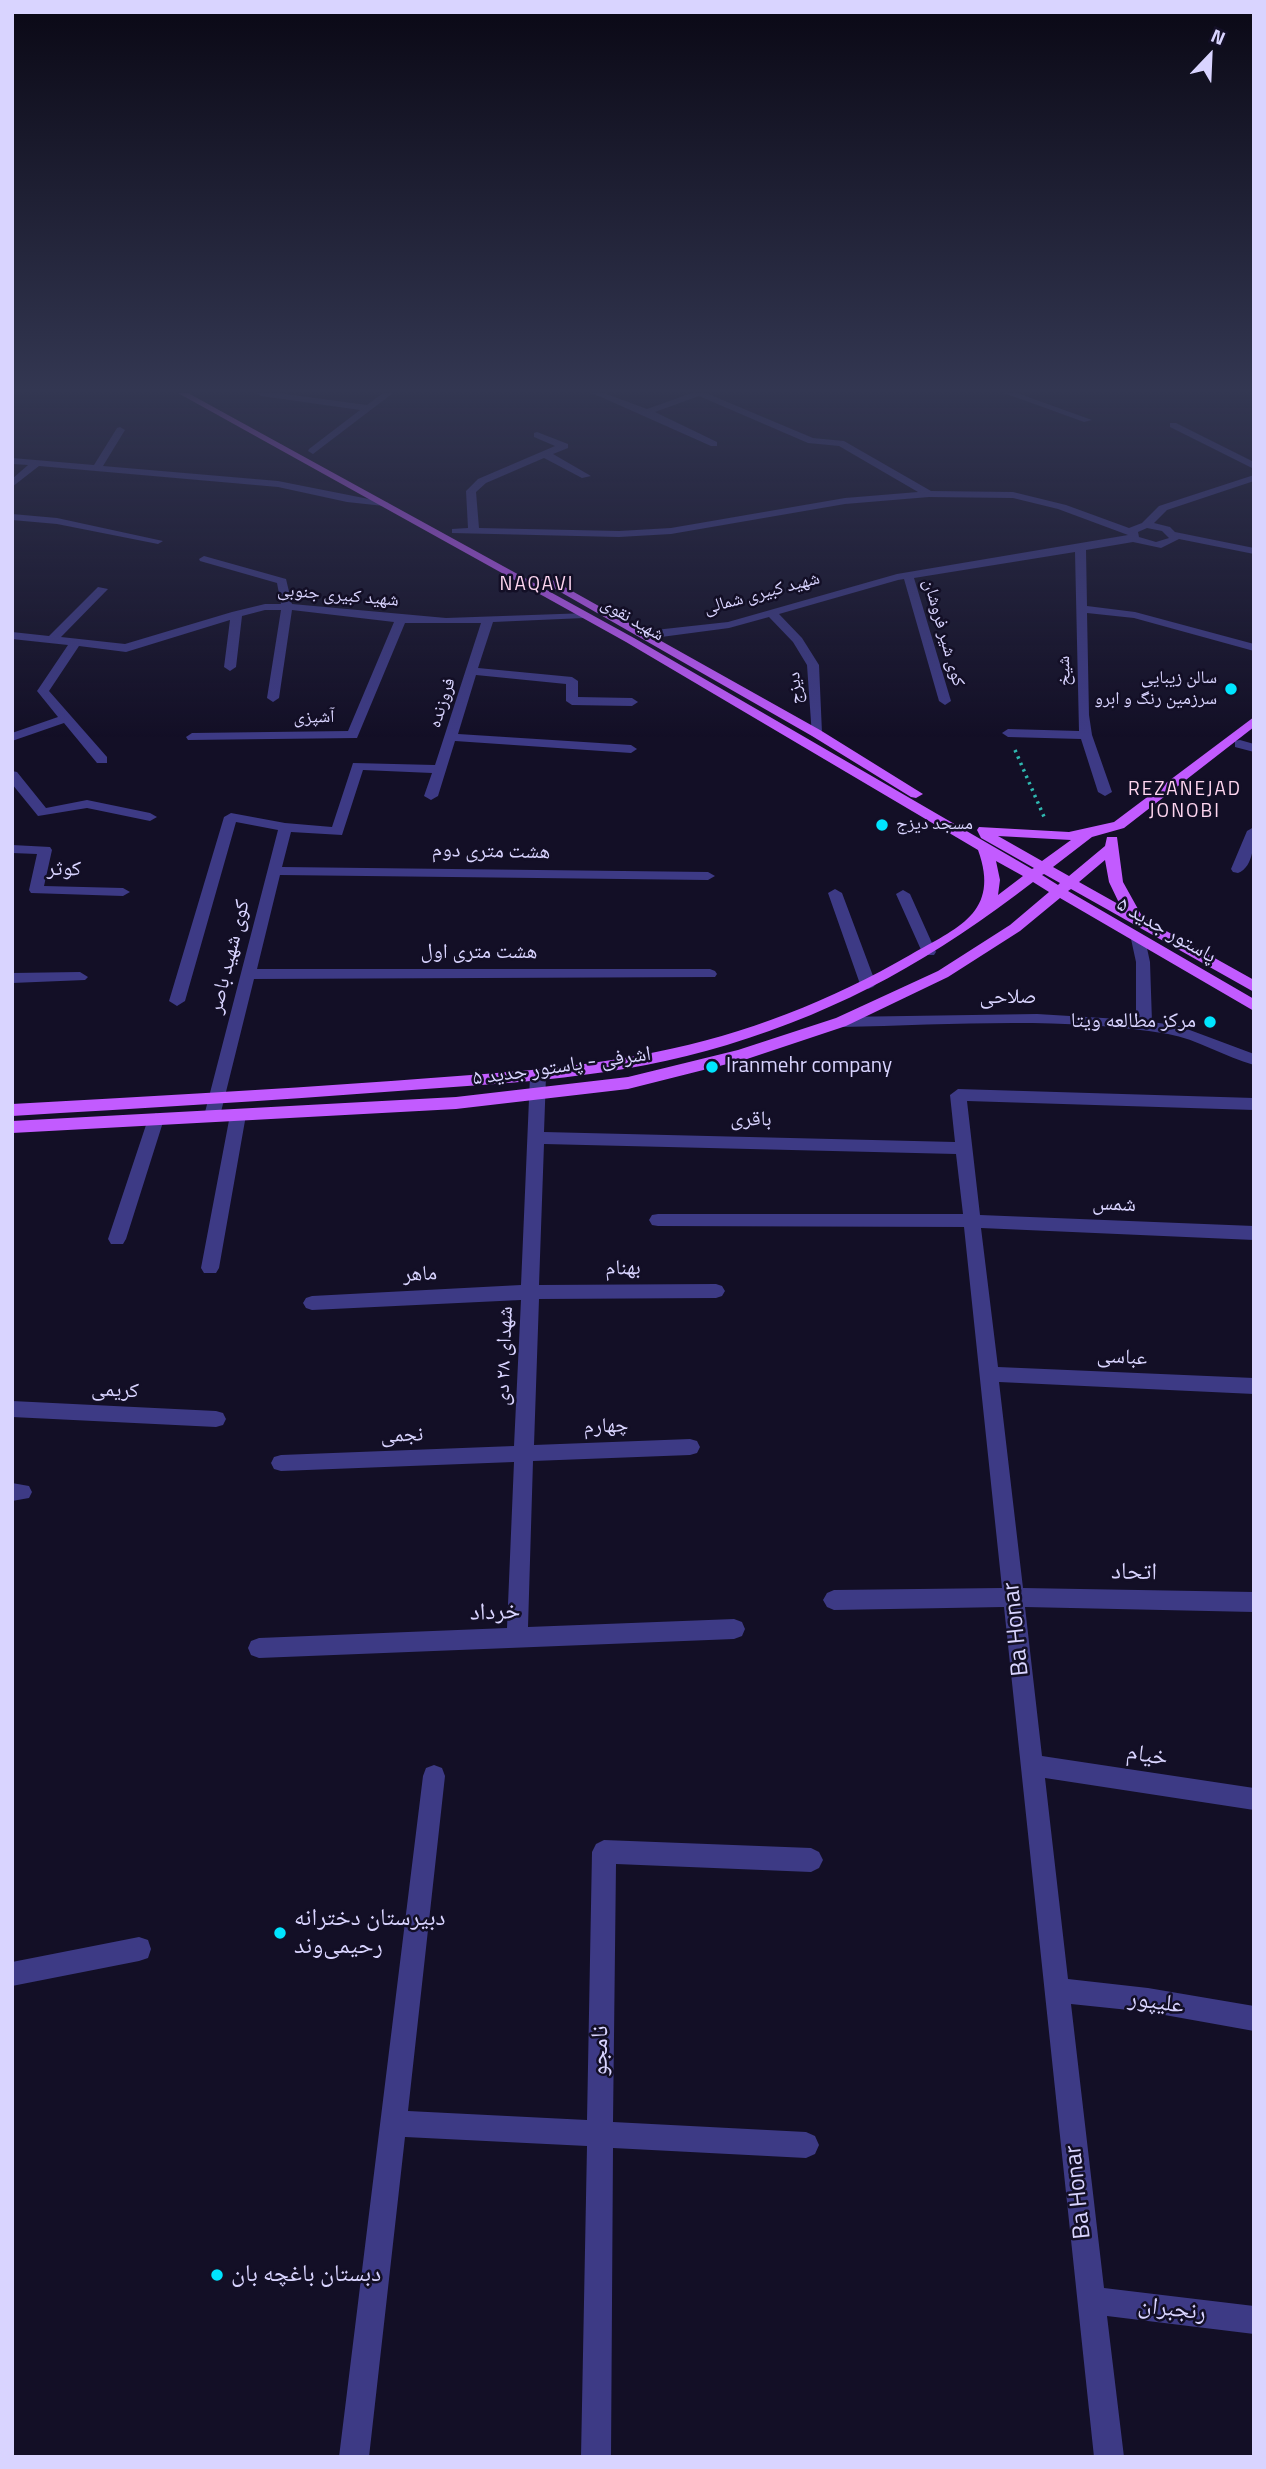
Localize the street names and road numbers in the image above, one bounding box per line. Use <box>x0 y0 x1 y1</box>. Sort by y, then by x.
street label: شهید کبیری شمالی <box>702 568 822 620</box>
street label: کوی شیر فروشان <box>917 577 969 689</box>
street label: شهید کبیری جنوبی <box>276 580 400 612</box>
street label: شهید نقوی <box>597 593 667 647</box>
street label: شیخ <box>1054 656 1076 686</box>
street label: دیزج <box>784 671 808 705</box>
street label: فروزنده <box>425 675 461 731</box>
street label: آشپزی <box>293 707 335 729</box>
street label: هشت متری دوم <box>432 838 550 866</box>
street label: کوثر <box>47 857 81 883</box>
street label: پاستور جدید ۵ <box>1112 892 1220 970</box>
street label: کوی شهید باصر <box>204 898 256 1016</box>
street label: هشت متری اول <box>421 940 537 966</box>
street label: صلاحی <box>979 985 1037 1011</box>
street label: اشرفی - پاستور جدید ۵ <box>471 1042 653 1092</box>
street label: باقری <box>730 1107 772 1133</box>
street label: شمس <box>1092 1192 1136 1218</box>
street label: بهنام <box>605 1256 641 1282</box>
street label: ماهر <box>402 1262 438 1288</box>
street label: شهدای ۲۸ دی <box>491 1306 519 1406</box>
street label: عباسی <box>1096 1344 1148 1372</box>
street label: کریمی <box>91 1377 139 1405</box>
street label: چهارم <box>583 1414 629 1440</box>
street label: نجمی <box>380 1423 424 1449</box>
street label: اتحاد <box>1111 1558 1157 1588</box>
street label: Ba Honar <box>998 1581 1036 1677</box>
street label: خرداد <box>469 1598 521 1628</box>
street label: خیام <box>1124 1739 1170 1773</box>
street label: علیپور <box>1126 1985 1186 2021</box>
street label: نامجو <box>586 2025 616 2077</box>
street label: Ba Honar <box>1060 2144 1098 2240</box>
street label: رنجبران <box>1136 2292 1208 2328</box>

